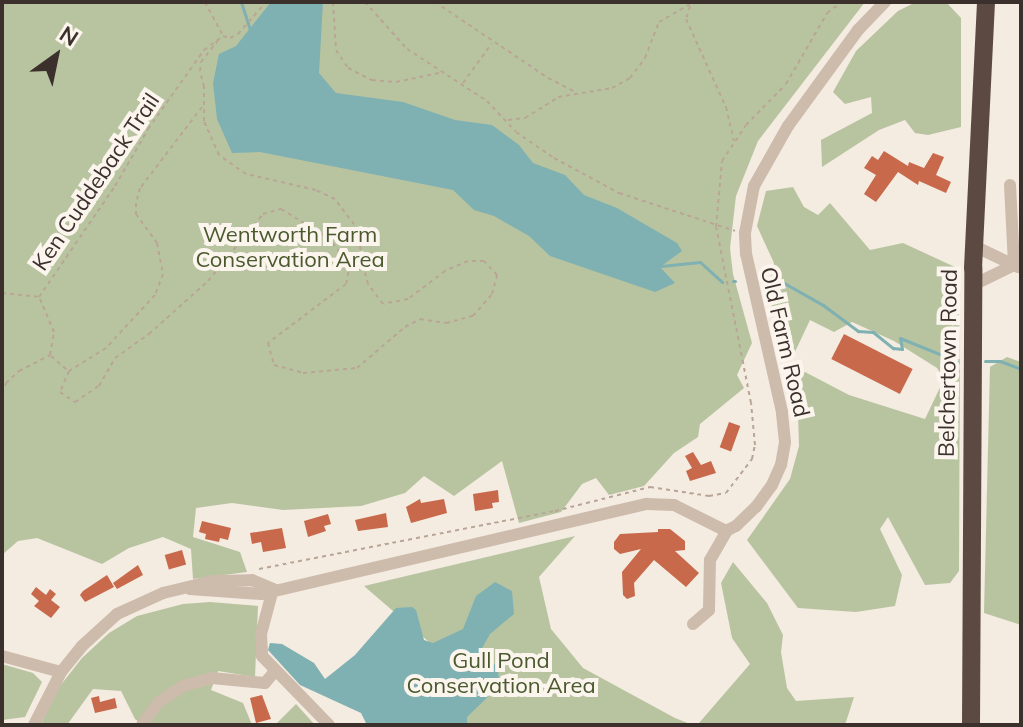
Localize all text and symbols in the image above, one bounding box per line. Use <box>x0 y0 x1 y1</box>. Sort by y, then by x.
north arrow <box>16 16 96 96</box>
text: N <box>54 20 84 52</box>
street label: Ken Cuddeback Trail <box>27 89 165 275</box>
park label: Wentworth Farm Conservation Area <box>195 221 385 272</box>
street label: Old Farm Road <box>755 264 815 420</box>
street label: Belchertown Road <box>933 269 963 457</box>
park label: Gull Pond Conservation Area <box>406 647 596 698</box>

